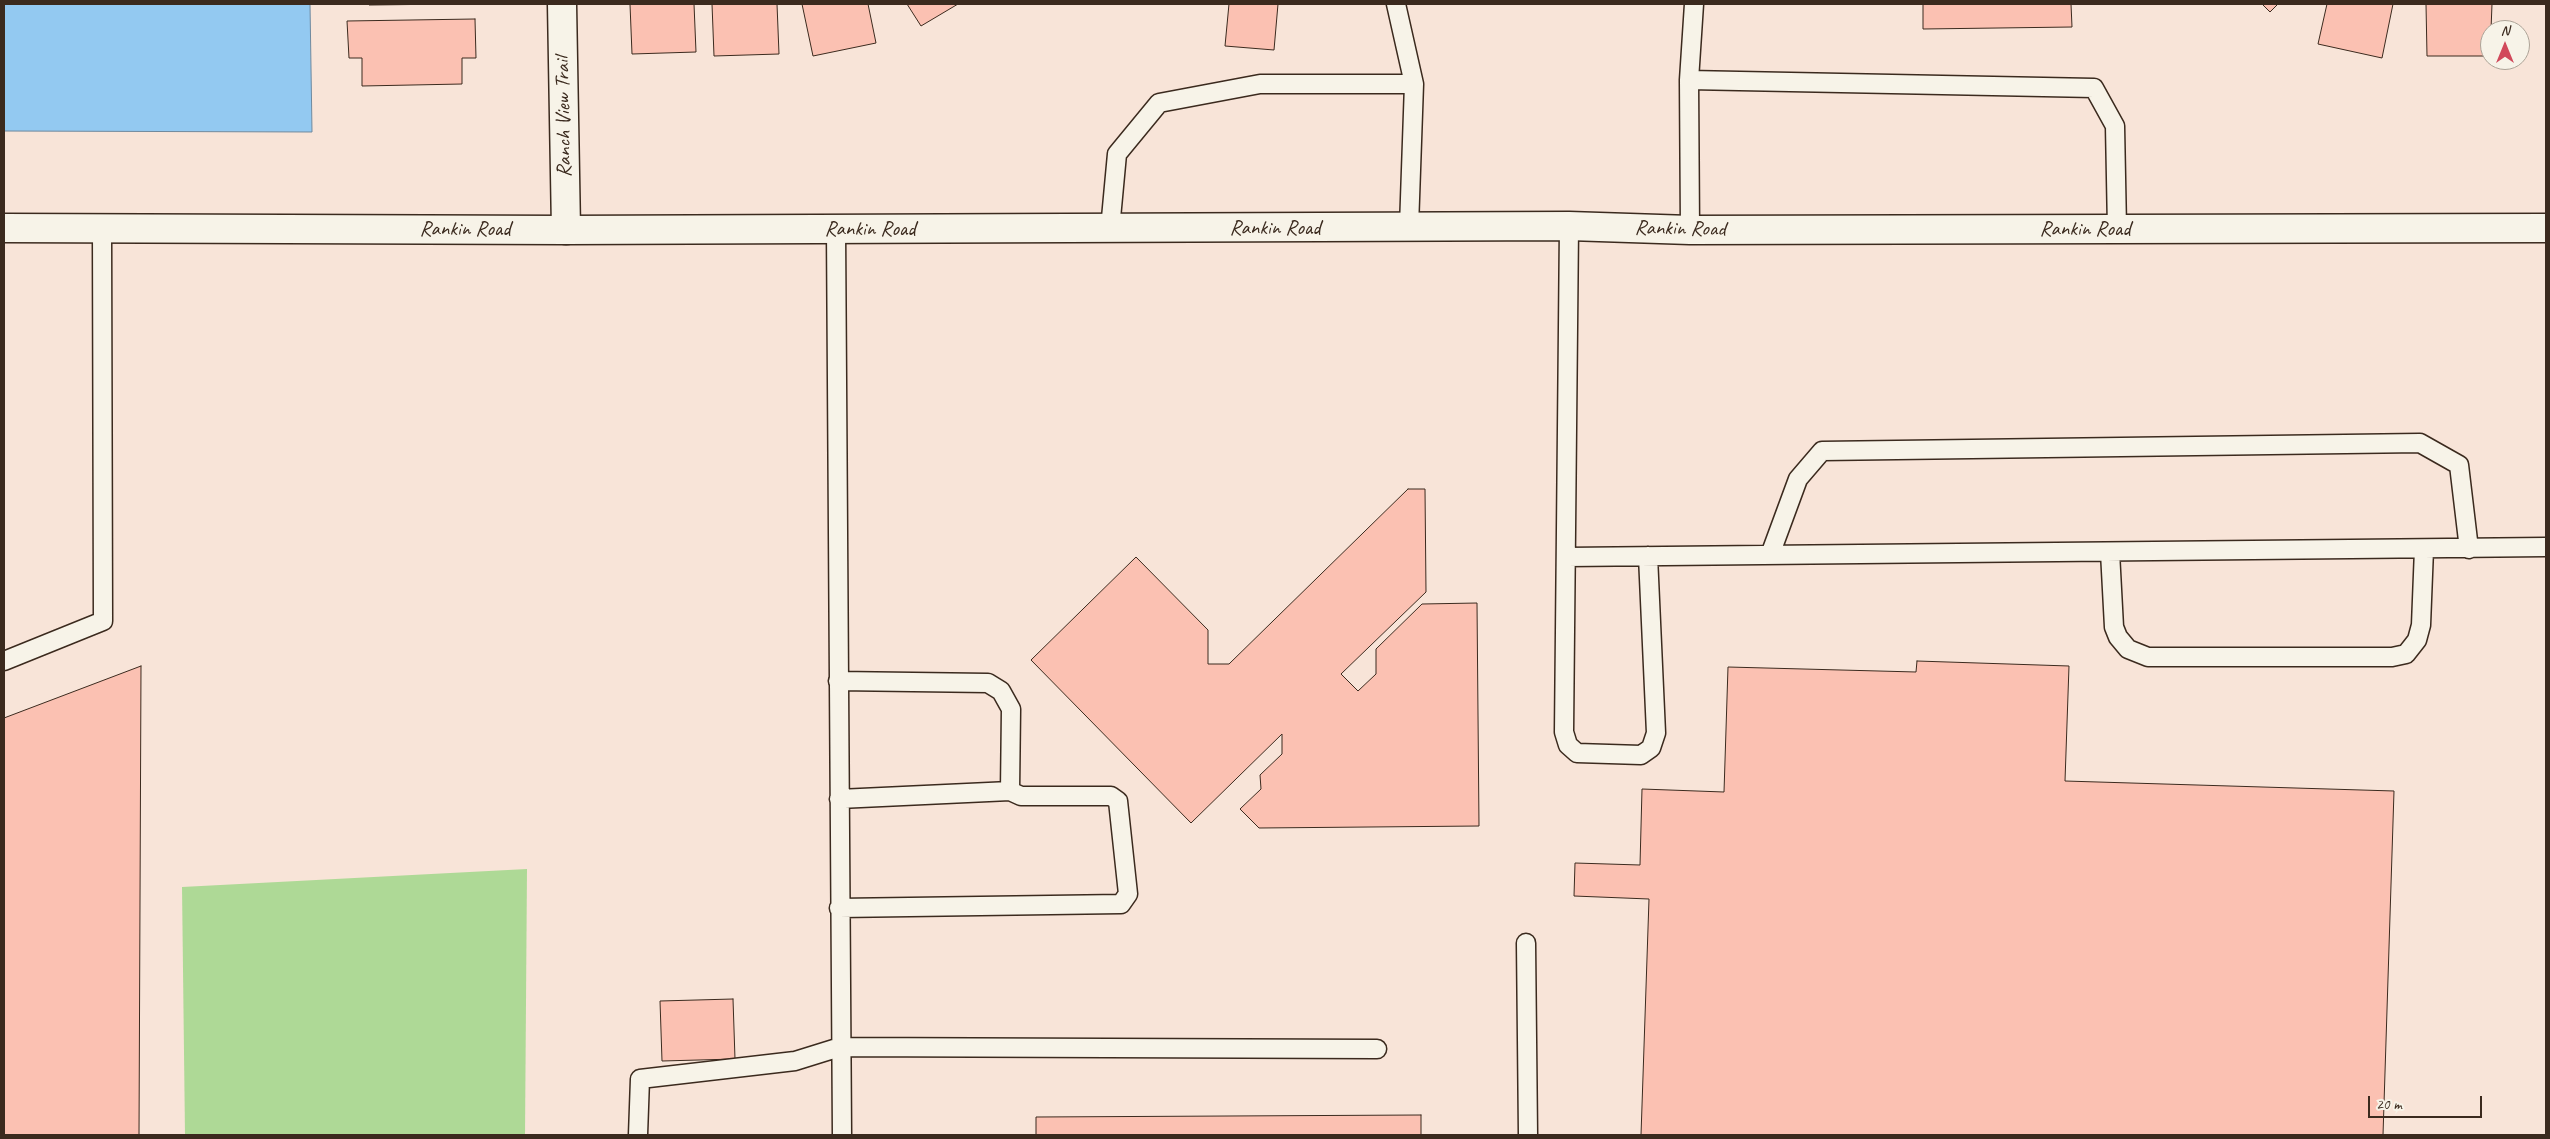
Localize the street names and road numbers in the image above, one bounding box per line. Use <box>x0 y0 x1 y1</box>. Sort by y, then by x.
street label: Ranch View Trail <box>550 56 578 178</box>
street label: Rankin Road <box>1230 215 1320 241</box>
street label: Rankin Road <box>420 216 510 242</box>
street label: Rankin Road <box>825 216 915 242</box>
street label: Rankin Road <box>1634 216 1726 242</box>
street label: Rankin Road <box>2040 216 2130 242</box>

